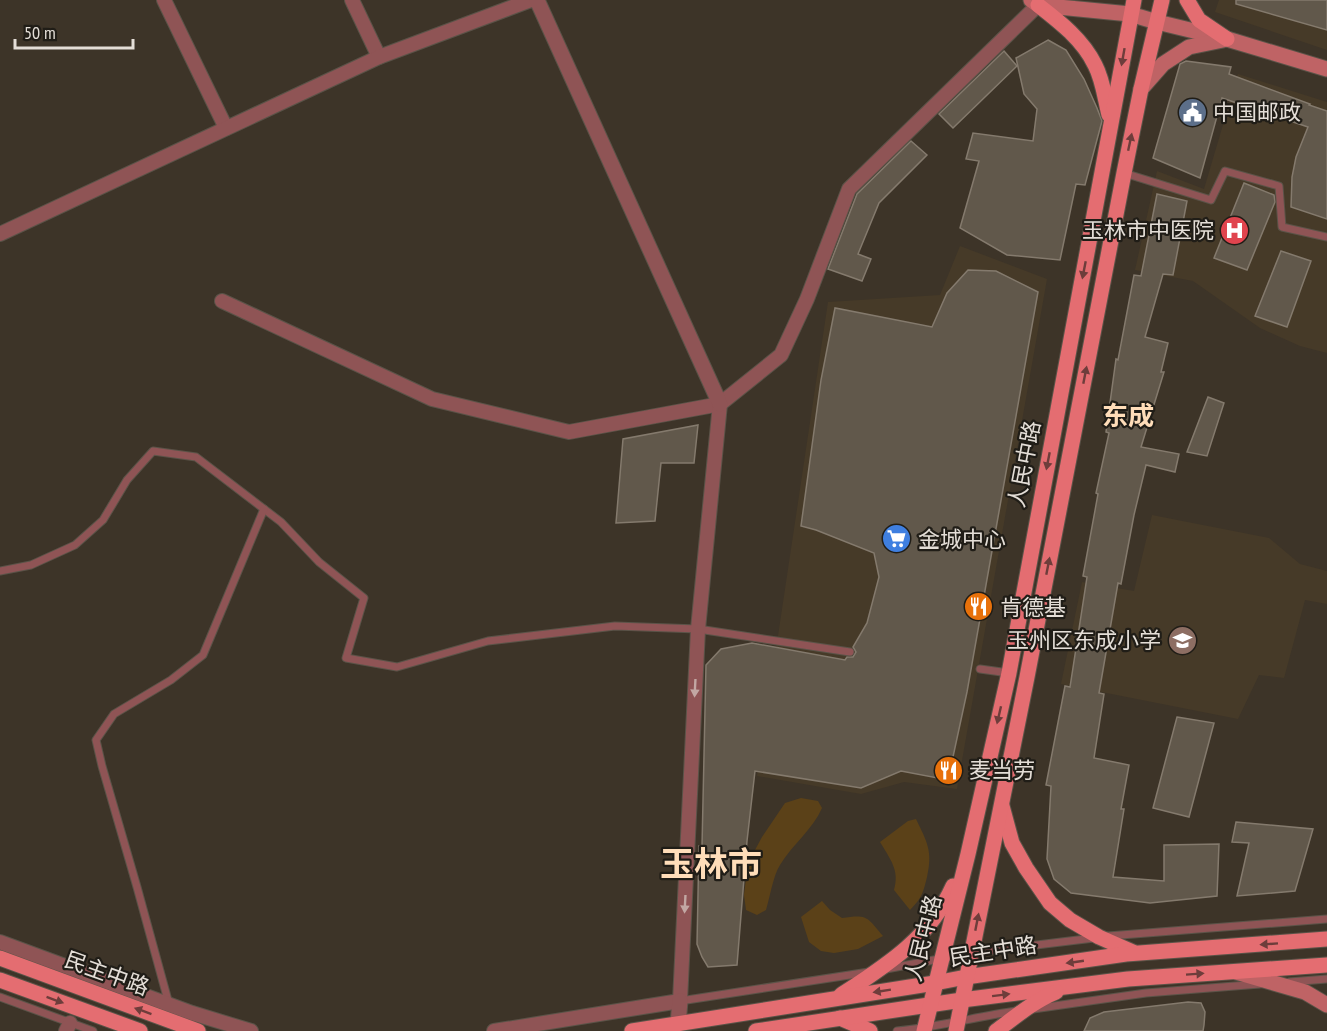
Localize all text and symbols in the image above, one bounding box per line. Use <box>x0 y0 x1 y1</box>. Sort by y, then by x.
scale bar <box>15 12 134 50</box>
text: 50 m <box>24 21 56 44</box>
one-way arrow <box>1118 48 1127 67</box>
public building icon: 中国邮政 <box>1176 96 1208 128</box>
place label: 中国邮政 <box>1213 98 1301 126</box>
one-way arrow <box>1126 132 1135 151</box>
hospital icon: 玉林市中医院 <box>1219 214 1251 246</box>
place label: 玉林市中医院 <box>1082 216 1214 244</box>
one-way arrow <box>1079 260 1088 279</box>
one-way arrow <box>1081 365 1090 384</box>
district label: 东成 <box>1102 399 1154 432</box>
street label: 人民中路 <box>1002 418 1046 510</box>
one-way arrow <box>1043 452 1052 471</box>
supermarket icon: 金城中心 <box>881 523 913 555</box>
place label: 金城中心 <box>918 525 1006 553</box>
one-way arrow <box>1044 556 1053 575</box>
restaurant icon: 肯德基 <box>963 591 995 623</box>
place label: 肯德基 <box>1000 593 1066 621</box>
school or university icon: 玉州区东成小学 <box>1166 624 1198 656</box>
place label: 玉州区东成小学 <box>1007 626 1161 654</box>
one-way arrow <box>690 678 699 697</box>
one-way arrow <box>994 706 1003 725</box>
restaurant icon: 麦当劳 <box>932 754 964 786</box>
place label: 麦当劳 <box>969 756 1035 784</box>
district label: 玉林市 <box>660 841 762 885</box>
street label: 人民中路 <box>899 892 947 984</box>
one-way arrow <box>680 894 689 913</box>
one-way arrow <box>973 912 982 931</box>
street label: 民主中路 <box>947 930 1039 972</box>
one-way arrow <box>1259 939 1278 948</box>
street label: 民主中路 <box>61 945 153 1001</box>
one-way arrow <box>1065 957 1084 966</box>
one-way arrow <box>1185 969 1204 979</box>
one-way arrow <box>872 987 891 996</box>
one-way arrow <box>991 991 1010 1000</box>
one-way arrow <box>46 996 64 1006</box>
one-way arrow <box>134 1005 152 1015</box>

